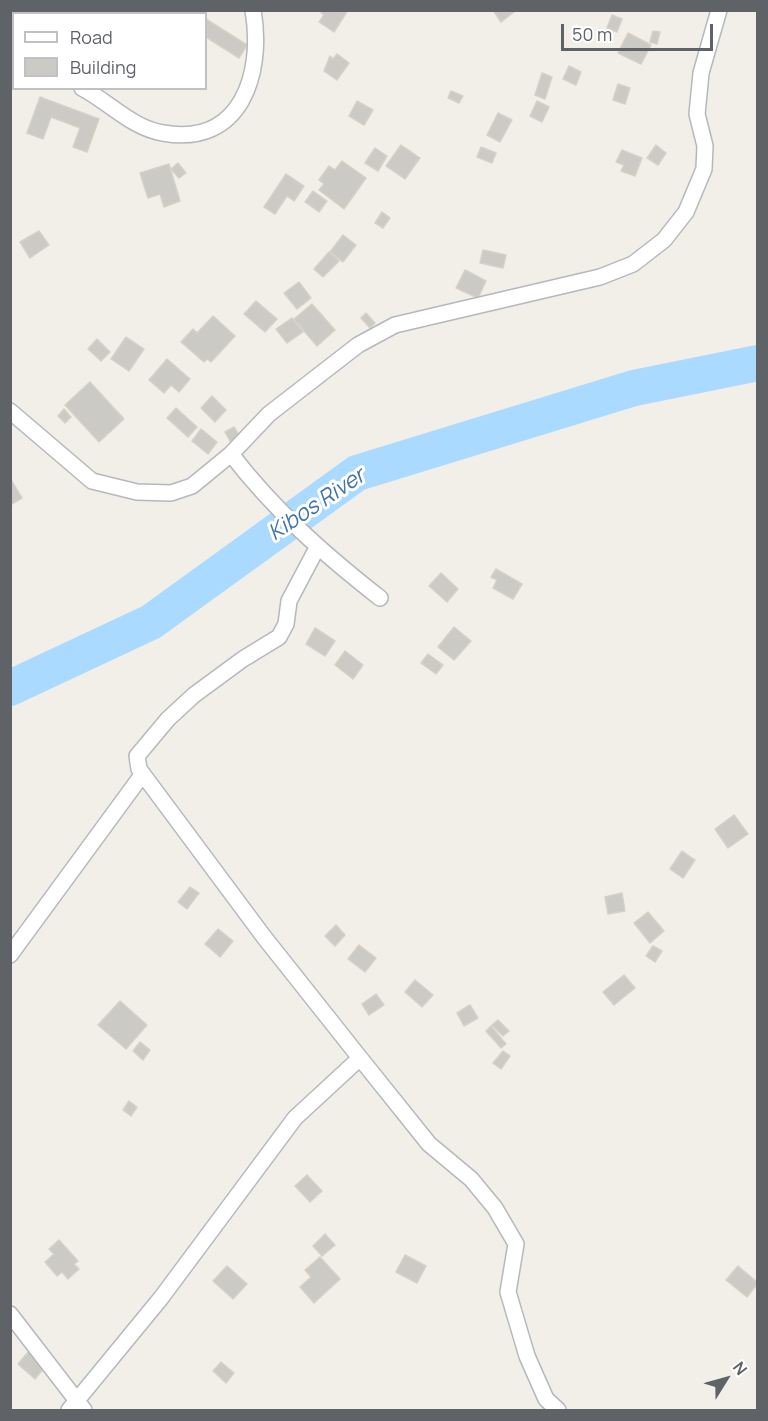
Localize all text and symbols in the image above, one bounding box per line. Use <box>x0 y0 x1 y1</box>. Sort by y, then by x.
legend <box>12 12 207 90</box>
scale bar <box>564 12 716 50</box>
text: 50 m <box>572 22 612 46</box>
text: Road <box>70 25 113 49</box>
text: Building <box>70 55 136 79</box>
water label: Kibos River <box>264 463 370 547</box>
north arrow <box>696 1349 756 1409</box>
text: N <box>728 1357 753 1379</box>

